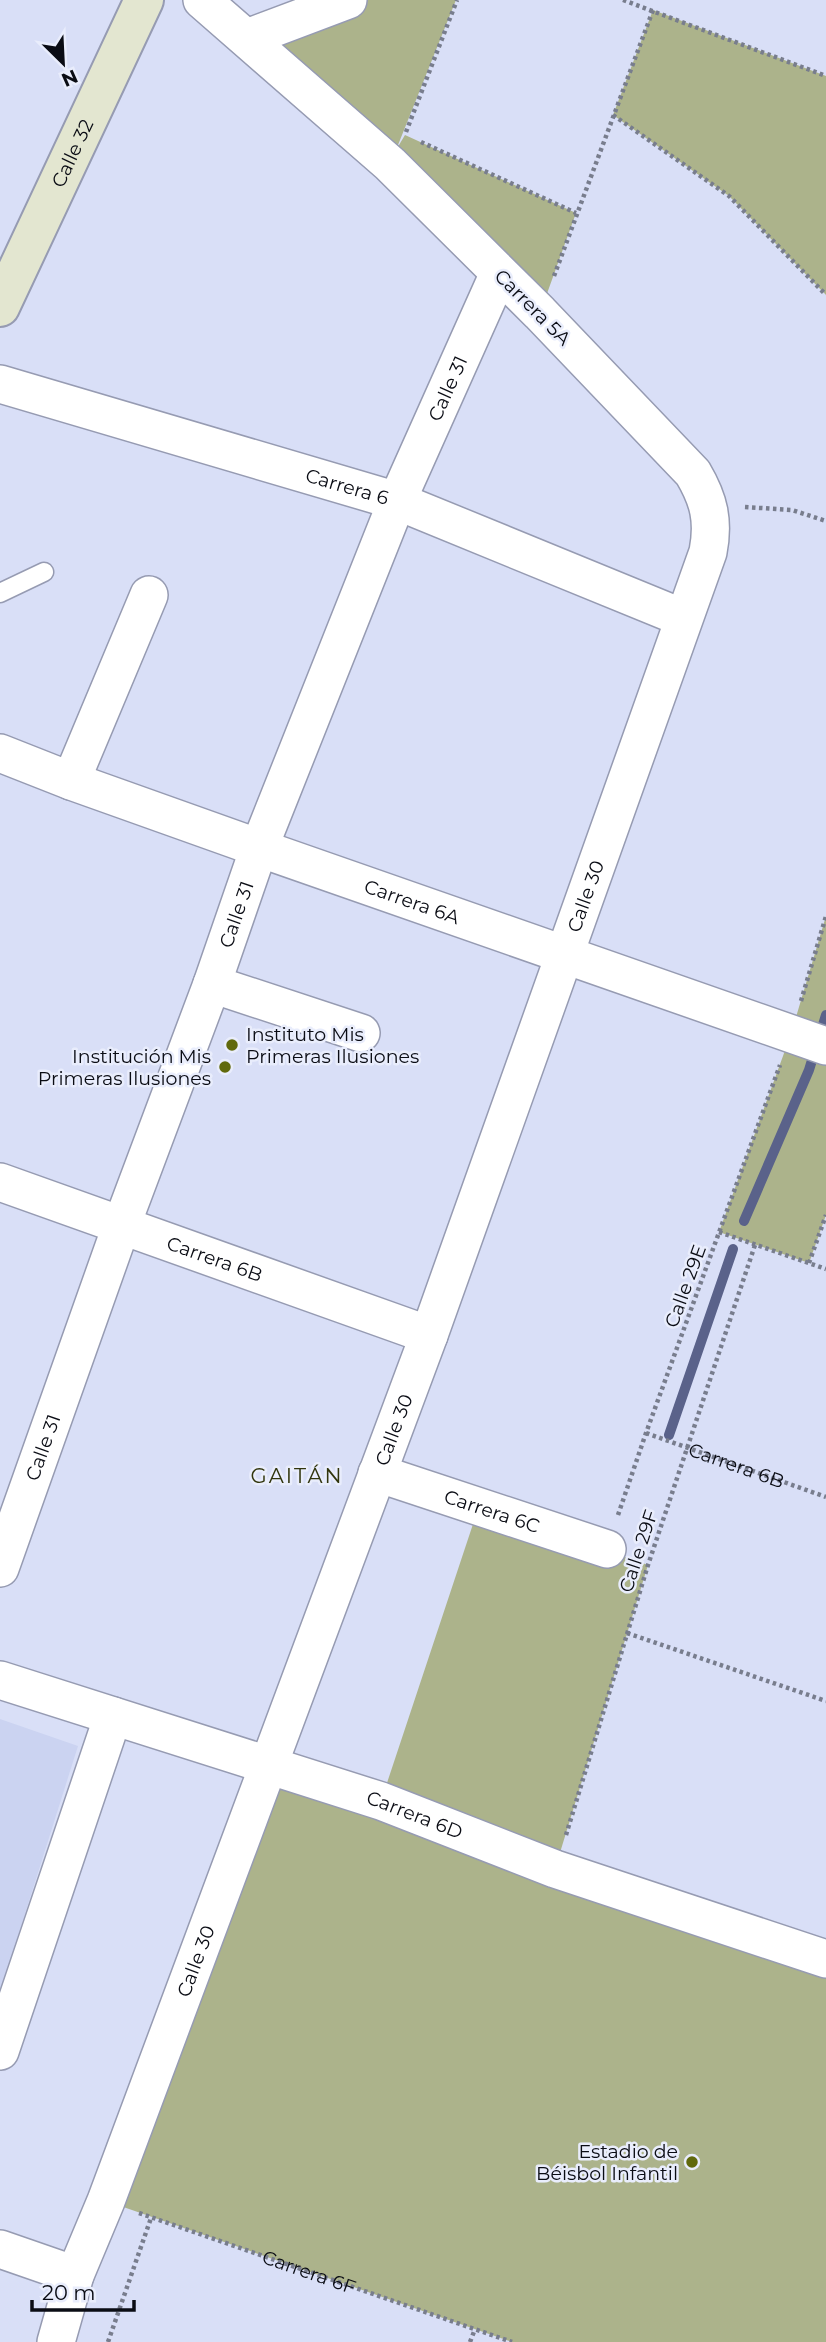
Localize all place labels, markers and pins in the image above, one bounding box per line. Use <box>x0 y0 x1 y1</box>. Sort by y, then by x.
place label: Instituto Mis Primeras Ilusiones <box>246 1023 419 1068</box>
marker: Instituto Mis Primeras Ilusiones <box>224 1037 240 1053</box>
place label: Institución Mis Primeras Ilusiones <box>38 1045 211 1090</box>
marker: Institución Mis Primeras Ilusiones <box>217 1059 233 1075</box>
place label: Estadio de Béisbol Infantil <box>536 2140 678 2185</box>
marker: Estadio de Béisbol Infantil <box>684 2154 700 2170</box>

